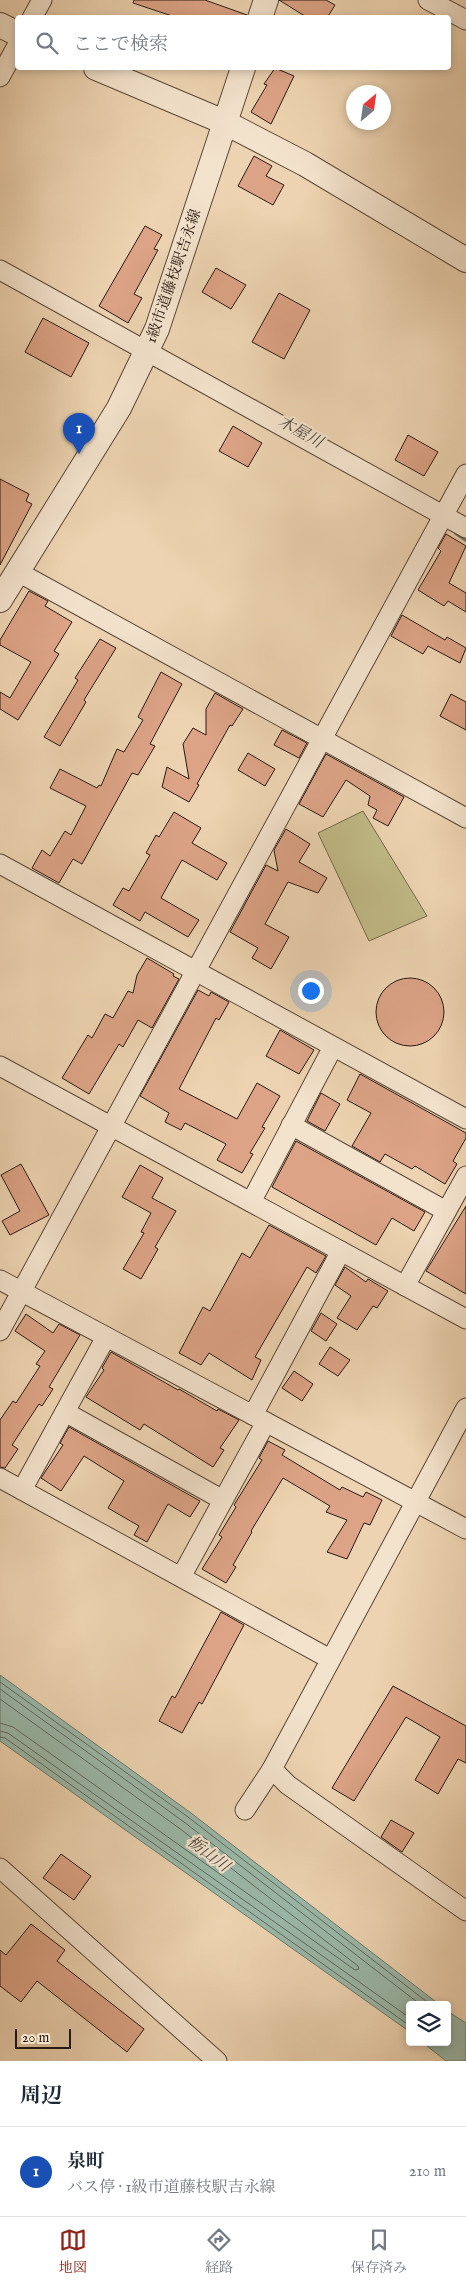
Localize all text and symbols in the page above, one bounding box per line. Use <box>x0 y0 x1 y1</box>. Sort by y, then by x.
search box <box>15 15 451 70</box>
icon: search <box>33 29 61 57</box>
text: ここで検索 <box>73 33 168 57</box>
north arrow <box>346 85 391 130</box>
street label: 1級市道藤枝駅吉永線 <box>142 207 205 346</box>
water label: 木屋川 <box>274 412 328 454</box>
pin: 1 <box>63 413 95 454</box>
your location <box>298 978 324 1004</box>
water label: 栃山川 <box>183 1832 235 1878</box>
map controls <box>406 2001 451 2046</box>
button: layers <box>406 2001 451 2046</box>
scale bar <box>15 2026 71 2049</box>
text: 20 m <box>22 2029 49 2047</box>
text: 周辺 <box>20 2083 62 2110</box>
text: 泉町 <box>67 2150 105 2174</box>
text: 1 <box>33 2162 39 2182</box>
text: 210 m <box>409 2162 446 2182</box>
text: バス停 · 1級市道藤枝駅吉永線 <box>67 2178 275 2198</box>
tab: 地図 <box>59 2226 87 2277</box>
tab: 経路 <box>205 2226 233 2277</box>
tab: 保存済み <box>351 2226 407 2277</box>

